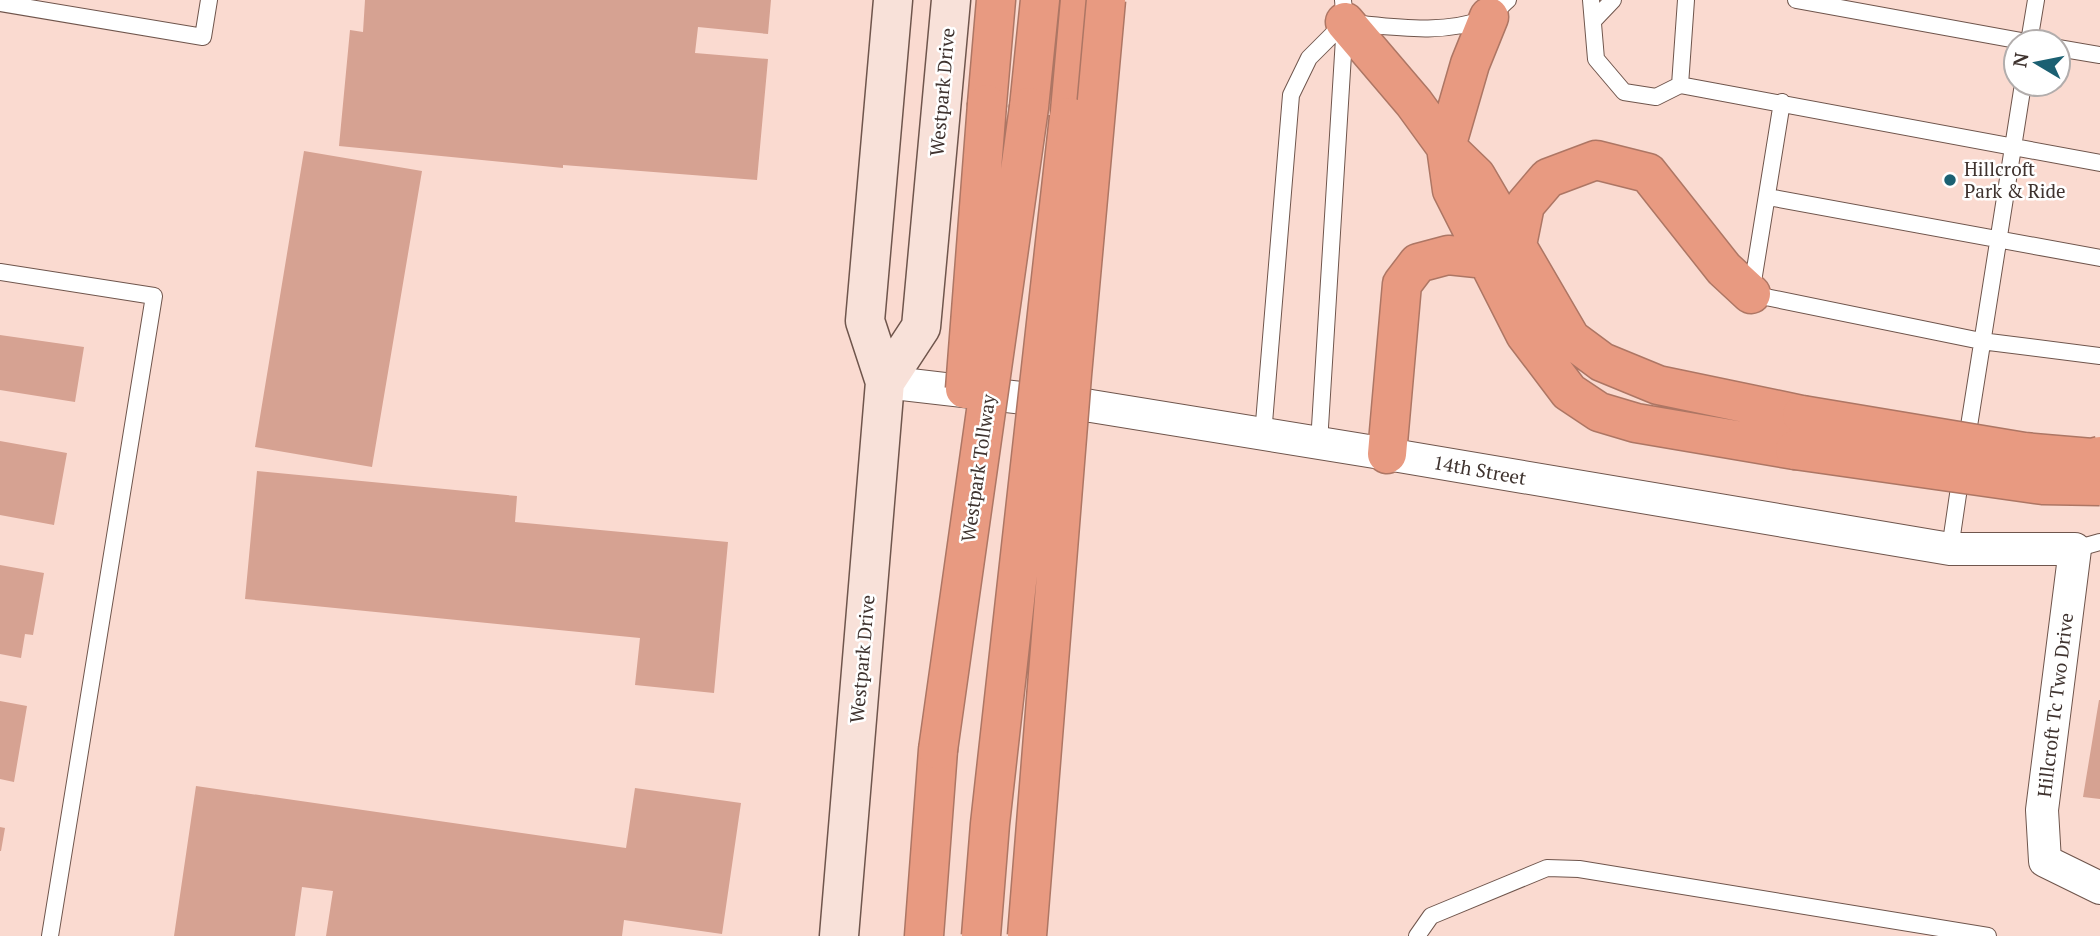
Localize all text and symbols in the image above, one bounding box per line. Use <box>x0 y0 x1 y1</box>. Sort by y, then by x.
street label: Westpark Drive <box>923 27 960 157</box>
north arrow <box>2002 28 2072 98</box>
text: N <box>2006 50 2033 69</box>
place label: Hillcroft Park & Ride <box>1964 156 2066 203</box>
marker: Hillcroft Park & Ride <box>1942 172 1958 188</box>
street label: Westpark Tollway <box>955 392 1000 543</box>
street label: 14th Street <box>1432 449 1528 490</box>
street label: Westpark Drive <box>843 594 880 724</box>
street label: Hillcroft Tc Two Drive <box>2031 611 2078 798</box>

